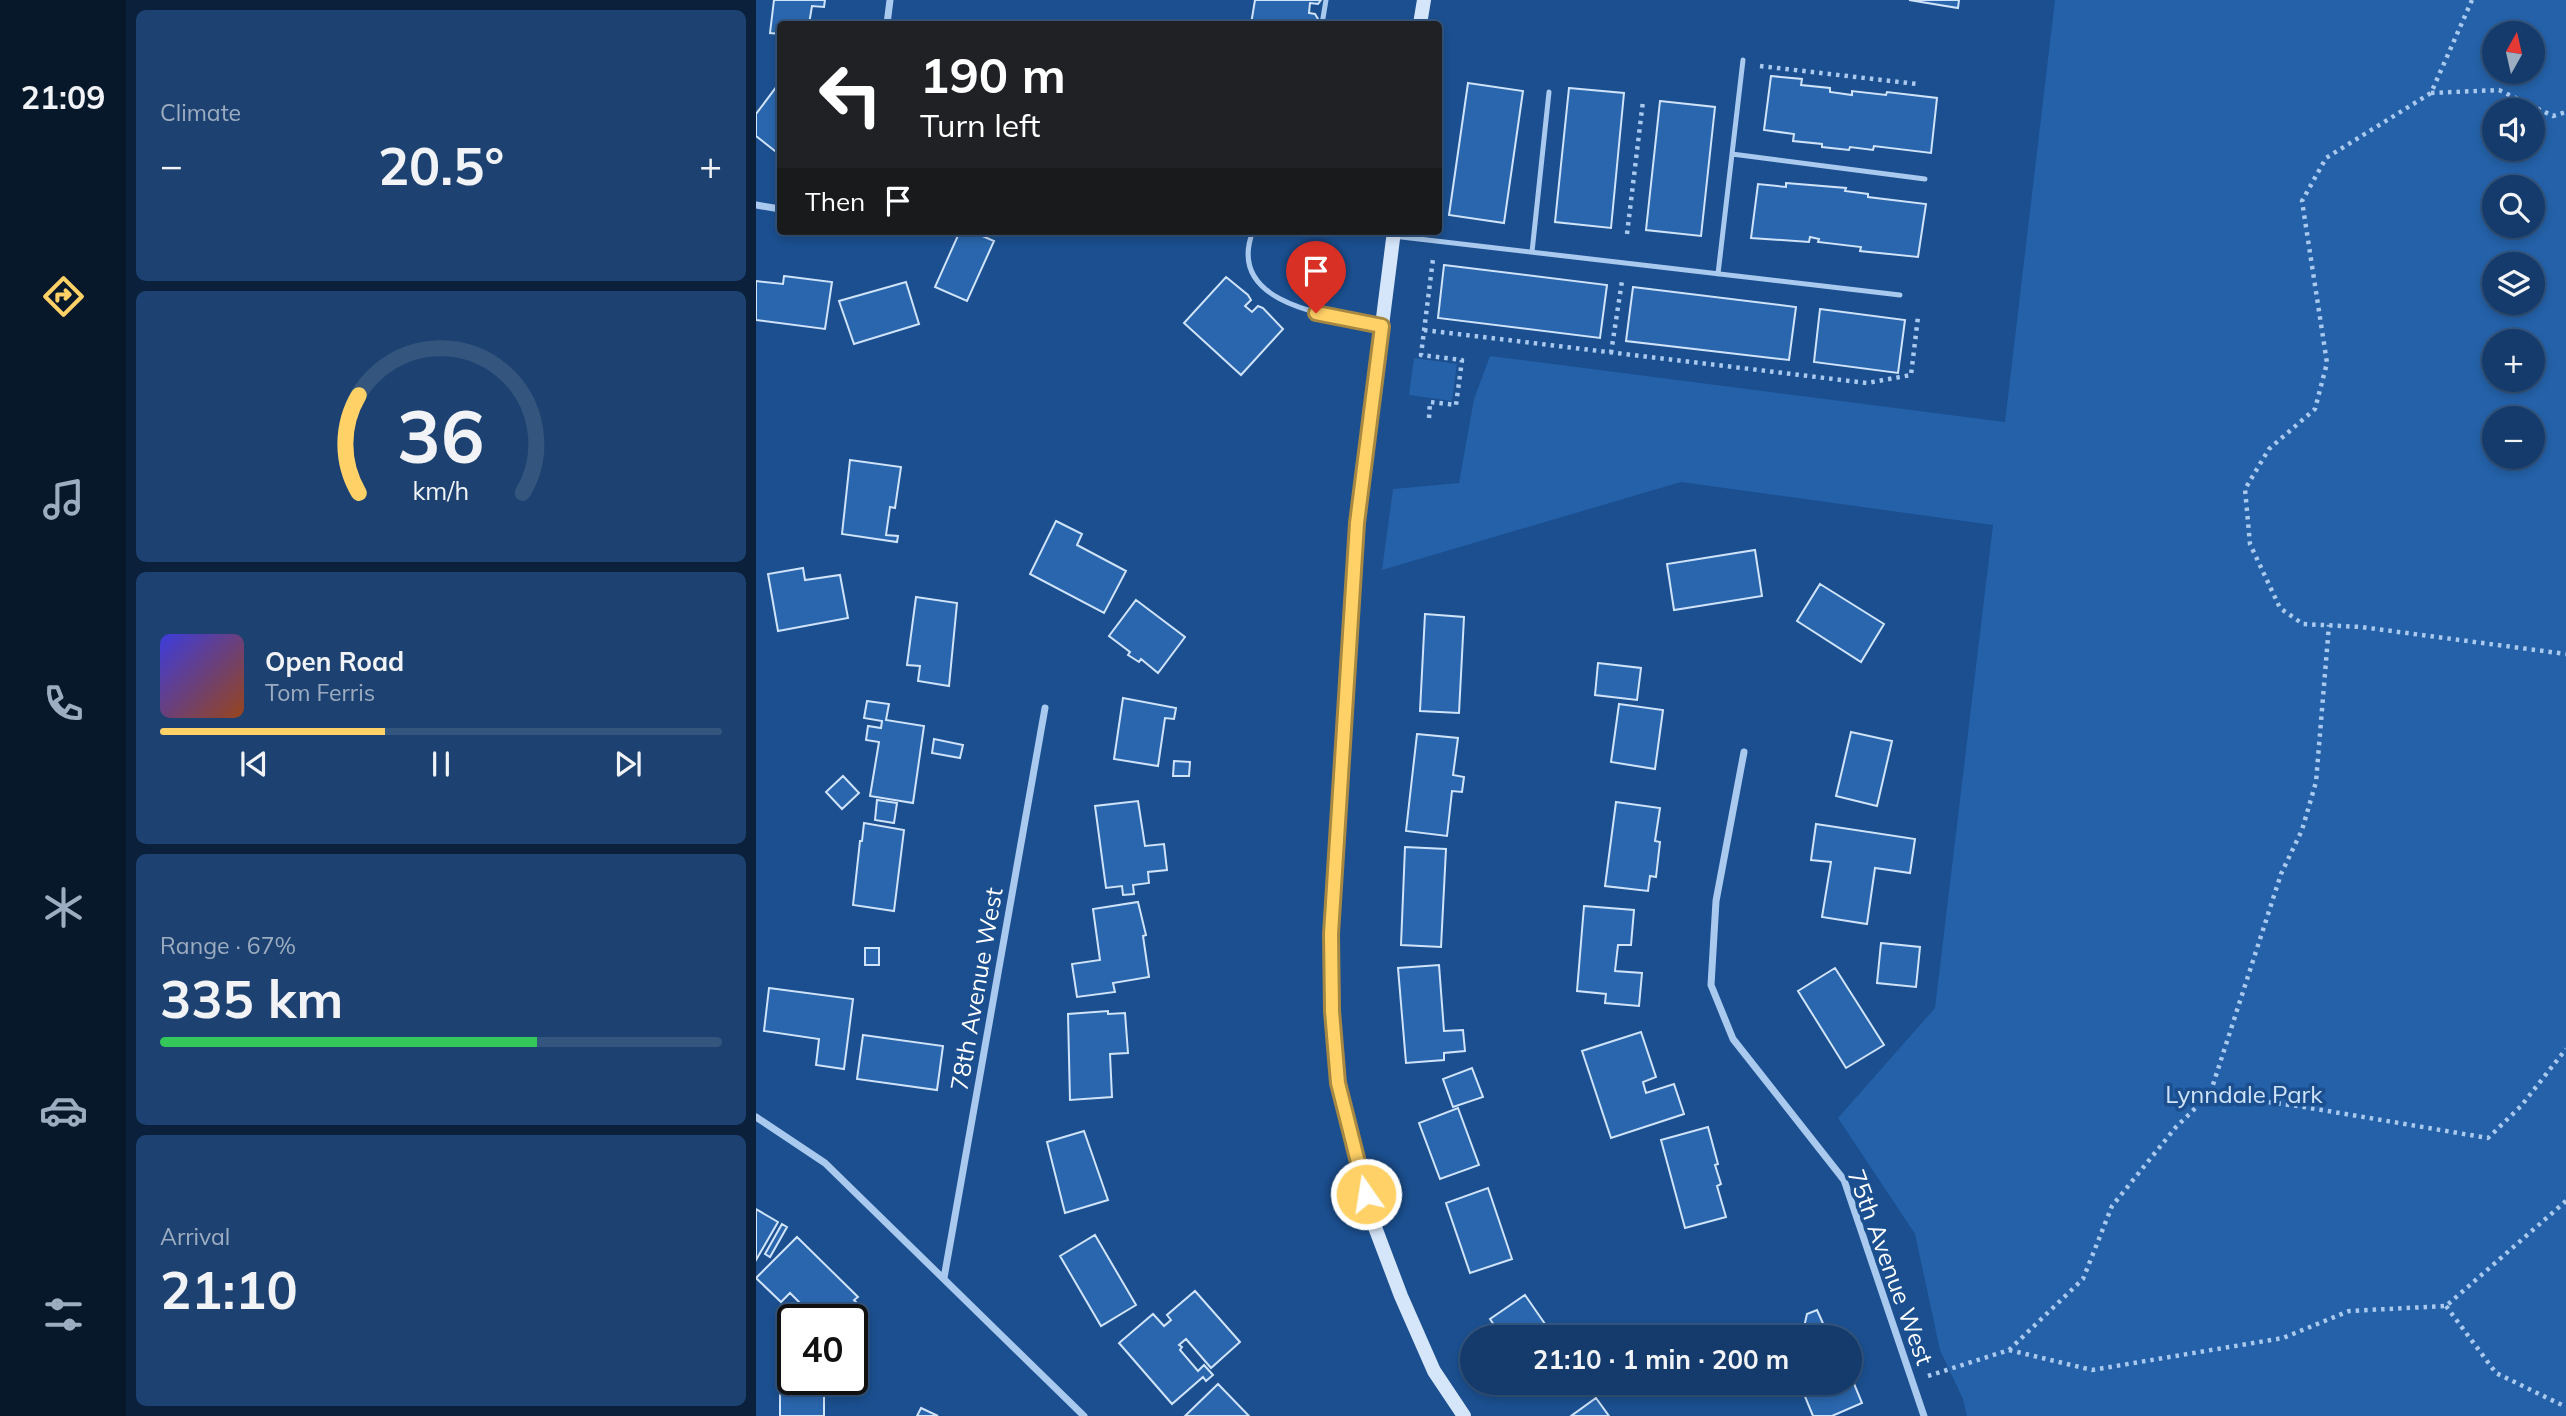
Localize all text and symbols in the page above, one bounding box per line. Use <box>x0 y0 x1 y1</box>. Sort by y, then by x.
north arrow <box>2482 21 2544 84</box>
map controls <box>2482 21 2545 469</box>
text: 190 m <box>920 44 1066 105</box>
icon: left <box>805 49 896 140</box>
text: 21:09 <box>21 77 105 117</box>
text: Climate <box>160 98 241 127</box>
button: sound <box>2482 98 2545 161</box>
text: Turn left <box>920 105 1040 145</box>
text: 20.5° <box>378 133 504 198</box>
text: − <box>160 141 183 189</box>
text: + <box>699 141 722 189</box>
button: search <box>2482 175 2545 238</box>
icon: arrive <box>879 182 917 220</box>
text: Then <box>805 185 865 218</box>
pin <box>1286 241 1346 313</box>
icon: arrive <box>1297 252 1335 290</box>
button: layers <box>2482 252 2545 315</box>
icon: directions <box>39 272 88 321</box>
button: + <box>2482 329 2545 392</box>
text: 36 <box>397 390 485 481</box>
button: − <box>2482 406 2545 469</box>
icon: music <box>39 475 88 524</box>
text: km/h <box>413 475 469 506</box>
text: Open Road <box>265 645 404 678</box>
text: Tom Ferris <box>265 678 375 707</box>
icon: phone <box>39 679 88 728</box>
icon: previous <box>235 745 273 783</box>
icon: pause <box>422 745 460 783</box>
icon: next <box>609 745 647 783</box>
icon: climate <box>39 883 88 932</box>
street label: 78th Avenue West <box>943 885 1009 1093</box>
text: Range · 67% <box>160 931 296 960</box>
text: 335 km <box>160 966 343 1031</box>
park label: Lynndale Park <box>2165 1079 2323 1109</box>
icon: car <box>39 1086 88 1135</box>
position arrow <box>1329 1157 1403 1231</box>
street label: 75th Avenue West <box>1842 1165 1940 1369</box>
text: Arrival <box>160 1222 230 1251</box>
text: 21:10 <box>160 1257 298 1322</box>
icon: filters <box>39 1290 88 1339</box>
speed limit sign: 40 <box>777 1304 868 1395</box>
text: 21:10 · 1 min · 200 m <box>1533 1343 1789 1376</box>

